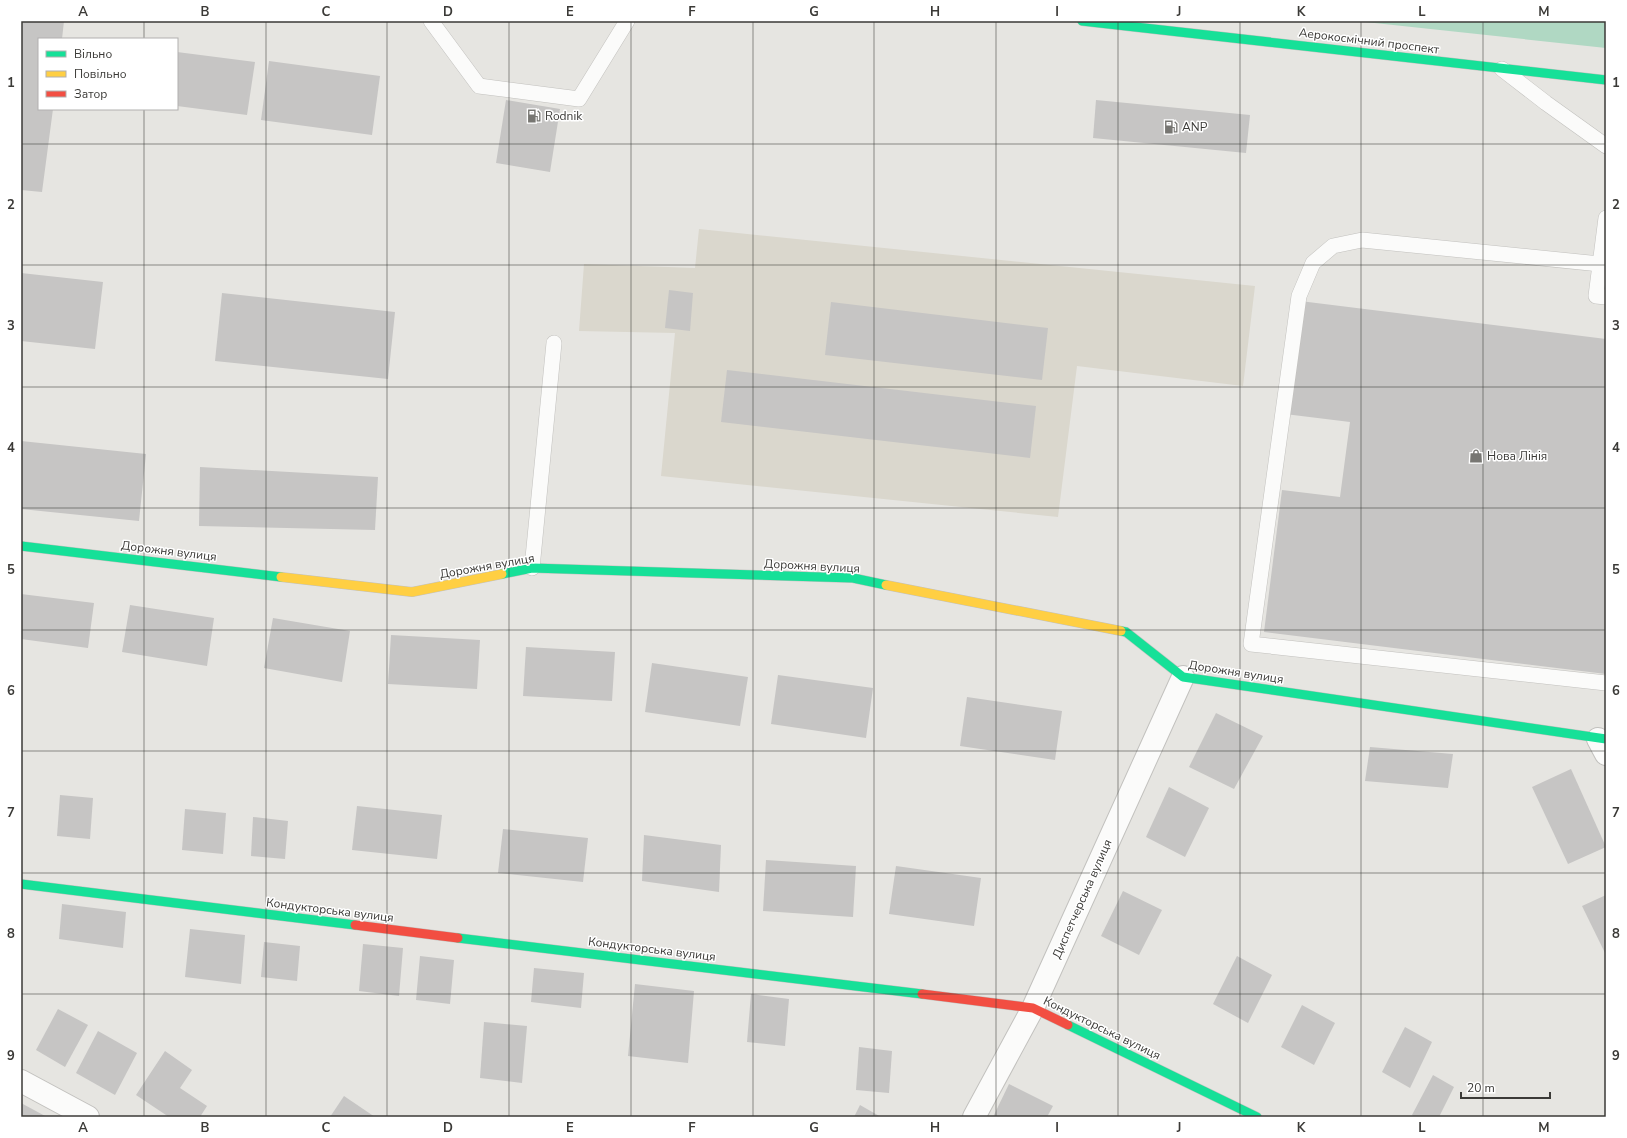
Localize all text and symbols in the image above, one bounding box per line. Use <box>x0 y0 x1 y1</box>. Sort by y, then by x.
text: A <box>78 3 88 21</box>
text: B <box>201 3 210 21</box>
text: C <box>322 3 331 21</box>
text: D <box>443 3 453 21</box>
text: E <box>566 3 574 21</box>
text: F <box>688 3 696 21</box>
text: G <box>809 3 819 21</box>
text: H <box>930 3 940 21</box>
text: I <box>1055 3 1059 21</box>
text: J <box>1176 3 1181 21</box>
text: K <box>1297 3 1306 21</box>
text: L <box>1418 3 1426 21</box>
text: M <box>1538 3 1550 21</box>
street label: Аерокосмічний проспект <box>1298 24 1441 58</box>
legend <box>38 38 178 110</box>
text: Вільно <box>74 46 112 62</box>
text: Повільно <box>74 66 127 82</box>
text: 1 <box>7 74 15 92</box>
text: 1 <box>1612 74 1620 92</box>
text: Затор <box>74 86 107 102</box>
fuel station icon: Rodnik <box>526 108 542 124</box>
place label: Rodnik <box>545 108 583 124</box>
fuel station icon: ANP <box>1163 119 1179 135</box>
place label: ANP <box>1182 119 1208 135</box>
text: 2 <box>7 196 15 214</box>
text: 2 <box>1612 196 1620 214</box>
text: 3 <box>7 317 15 335</box>
text: 3 <box>1612 317 1620 335</box>
text: 4 <box>7 439 15 457</box>
text: 4 <box>1612 439 1620 457</box>
shop icon: Нова Лінія <box>1468 448 1484 464</box>
place label: Нова Лінія <box>1487 448 1547 464</box>
street label: Дорожня вулиця <box>120 537 218 565</box>
street label: Дорожня вулиця <box>438 550 536 582</box>
street label: Дорожня вулиця <box>764 555 860 577</box>
text: 5 <box>7 561 15 579</box>
text: 5 <box>1612 561 1620 579</box>
street label: Дорожня вулиця <box>1187 657 1285 687</box>
text: 6 <box>7 682 15 700</box>
text: 6 <box>1612 682 1620 700</box>
text: 7 <box>7 804 15 822</box>
text: 7 <box>1612 804 1620 822</box>
street label: Диспетчерська вулиця <box>1048 837 1116 961</box>
street label: Кондукторська вулиця <box>265 894 395 926</box>
text: 8 <box>7 925 15 943</box>
text: 8 <box>1612 925 1620 943</box>
street label: Кондукторська вулиця <box>587 933 717 965</box>
street label: Кондукторська вулиця <box>1041 993 1163 1063</box>
text: 9 <box>7 1047 15 1065</box>
text: 9 <box>1612 1047 1620 1065</box>
scale bar <box>1461 1074 1550 1100</box>
text: 20 m <box>1467 1080 1495 1096</box>
text: A <box>78 1119 88 1137</box>
text: B <box>201 1119 210 1137</box>
text: C <box>322 1119 331 1137</box>
text: D <box>443 1119 453 1137</box>
text: E <box>566 1119 574 1137</box>
text: F <box>688 1119 696 1137</box>
text: G <box>809 1119 819 1137</box>
text: H <box>930 1119 940 1137</box>
text: I <box>1055 1119 1059 1137</box>
text: J <box>1176 1119 1181 1137</box>
text: K <box>1297 1119 1306 1137</box>
text: L <box>1418 1119 1426 1137</box>
text: M <box>1538 1119 1550 1137</box>

